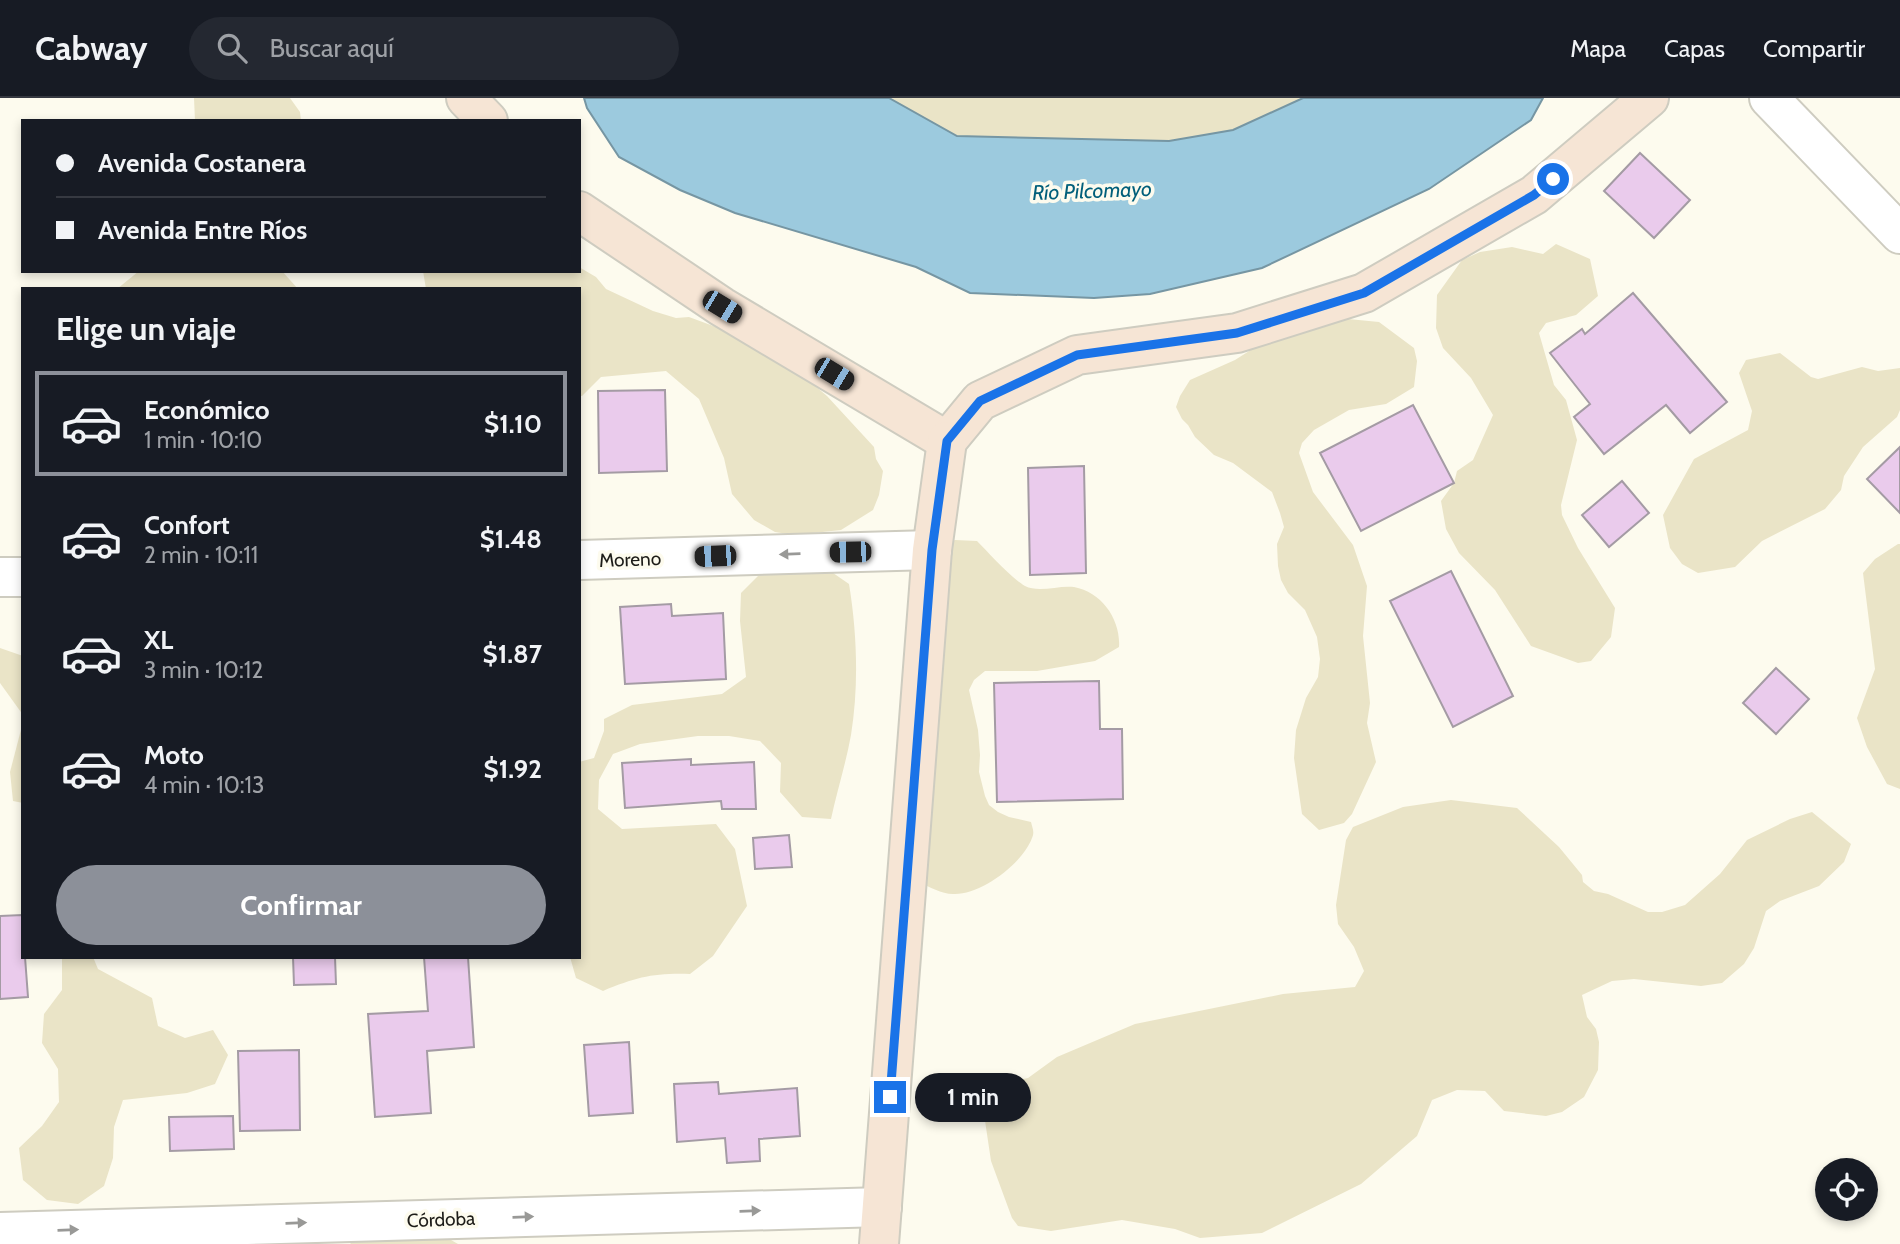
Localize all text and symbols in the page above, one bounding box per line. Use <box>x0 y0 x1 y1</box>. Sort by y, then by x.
search box <box>189 17 679 80</box>
text: Cabway <box>35 28 147 68</box>
icon: search <box>213 29 251 67</box>
text: Buscar aquí <box>269 32 394 64</box>
text: Mapa <box>1570 34 1626 63</box>
text: Capas <box>1664 34 1725 63</box>
text: Compartir <box>1763 34 1865 63</box>
text: Avenida Costanera <box>98 147 306 179</box>
route start <box>1537 163 1569 195</box>
water label: Río Pilcomayo <box>1032 176 1152 205</box>
text: Avenida Entre Ríos <box>98 214 307 246</box>
car <box>699 287 746 327</box>
text: Elige un viaje <box>56 309 236 348</box>
car <box>811 354 858 394</box>
icon: car <box>60 392 123 455</box>
text: Económico <box>144 394 270 426</box>
text: $1.10 <box>484 408 542 440</box>
text: 1 min · 10:10 <box>144 426 262 454</box>
icon: car <box>60 507 123 570</box>
text: Confort <box>144 509 230 541</box>
text: $1.48 <box>480 523 542 555</box>
text: 2 min · 10:11 <box>144 541 258 569</box>
car <box>829 541 872 563</box>
car <box>694 545 737 567</box>
street label: Moreno <box>599 547 662 572</box>
one-way arrow <box>779 548 801 560</box>
icon: car <box>60 622 123 685</box>
text: XL <box>144 624 173 656</box>
text: $1.87 <box>483 638 542 670</box>
text: 3 min · 10:12 <box>144 656 263 684</box>
icon: car <box>60 737 123 800</box>
text: Moto <box>144 739 204 771</box>
text: $1.92 <box>484 753 542 785</box>
text: 4 min · 10:13 <box>144 771 264 799</box>
button: Confirmar <box>56 865 546 945</box>
callout: 1 min <box>914 1072 1030 1122</box>
route end <box>874 1081 906 1113</box>
text: 1 min <box>947 1083 999 1111</box>
map controls <box>1815 1158 1878 1221</box>
button: locate <box>1815 1158 1878 1221</box>
one-way arrow <box>740 1205 762 1216</box>
street label: Córdoba <box>406 1207 476 1232</box>
one-way arrow <box>512 1211 534 1223</box>
one-way arrow <box>285 1218 307 1229</box>
one-way arrow <box>57 1224 79 1236</box>

